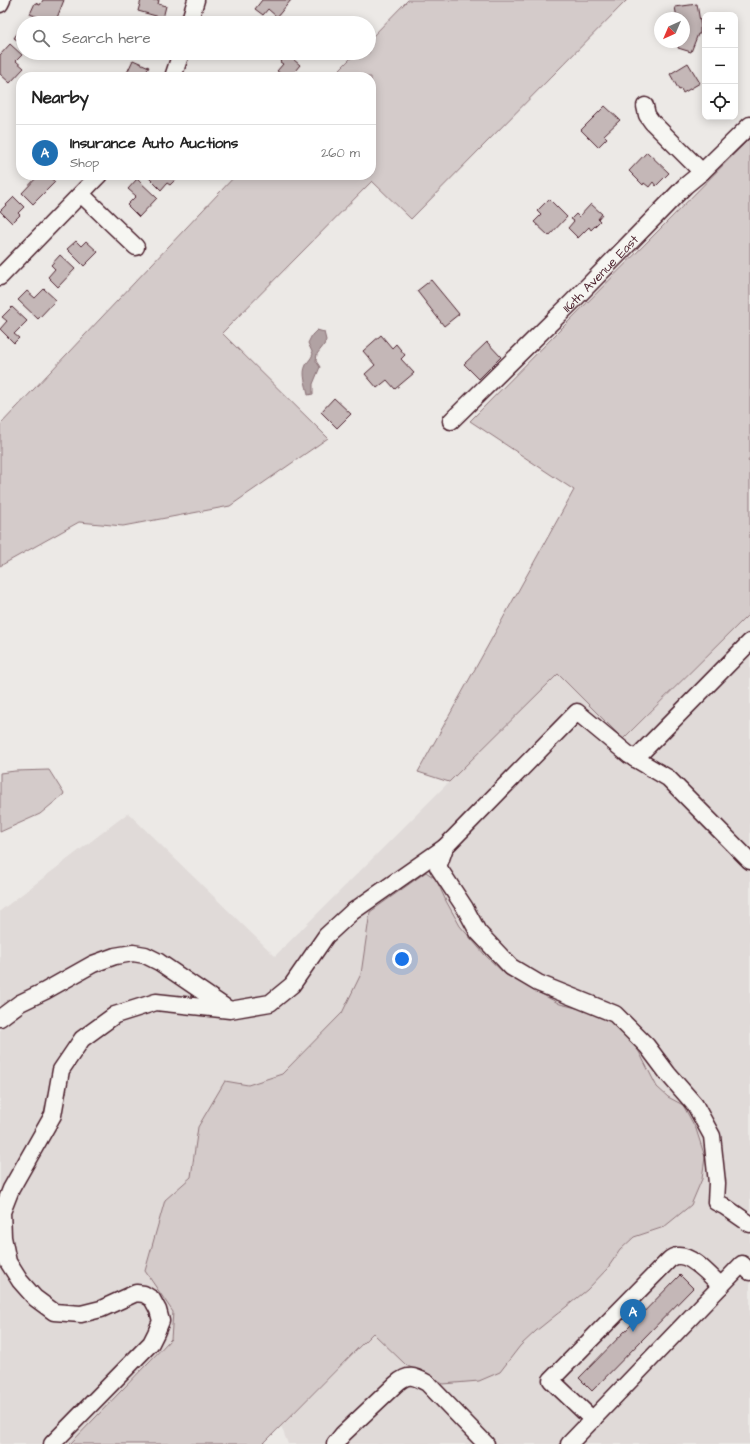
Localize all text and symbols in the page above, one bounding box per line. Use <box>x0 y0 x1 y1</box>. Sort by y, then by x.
north arrow <box>654 12 690 48</box>
map controls <box>702 12 738 120</box>
button: + <box>702 12 738 48</box>
search box <box>16 16 376 60</box>
icon: search <box>30 27 52 49</box>
text: Search here <box>62 28 151 49</box>
button: − <box>702 48 738 84</box>
button: locate <box>702 84 738 120</box>
text: Nearby <box>32 86 89 110</box>
text: Insurance Auto Auctions <box>70 133 238 154</box>
text: A <box>41 144 49 162</box>
text: 260 m <box>321 144 360 162</box>
text: Shop <box>70 154 99 172</box>
street label: 116th Avenue East <box>559 230 643 317</box>
your location <box>392 949 412 969</box>
pin: A <box>620 1299 646 1332</box>

